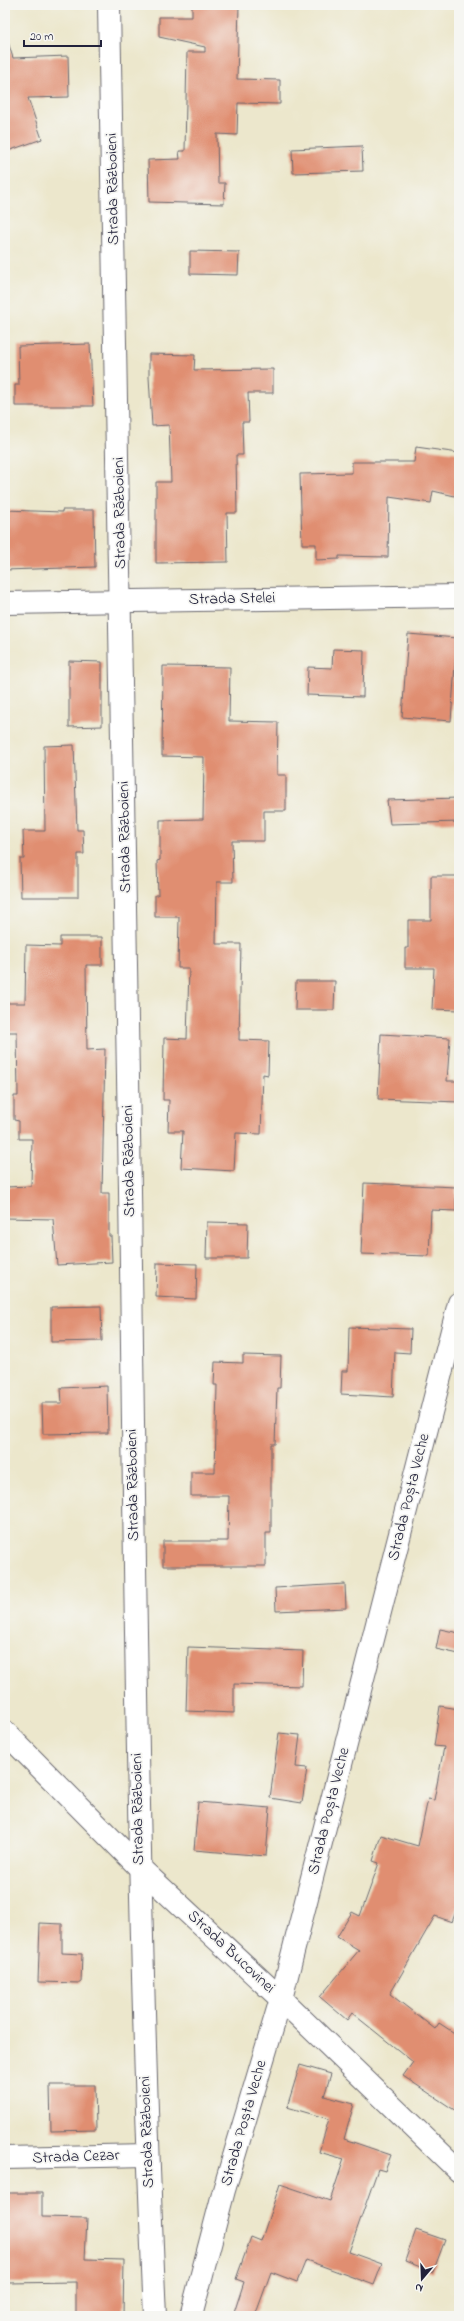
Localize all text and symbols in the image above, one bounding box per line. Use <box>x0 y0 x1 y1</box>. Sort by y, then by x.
scale bar <box>24 22 101 48</box>
text: 20 m <box>30 28 53 46</box>
street label: Strada Războieni <box>100 133 126 245</box>
street label: Strada Războieni <box>107 457 133 569</box>
street label: Strada Stelei <box>189 586 276 612</box>
street label: Strada Războieni <box>112 781 138 893</box>
street label: Strada Războieni <box>116 1105 142 1217</box>
street label: Strada Războieni <box>120 1429 146 1541</box>
street label: Strada Poșta Veche <box>382 1430 437 1563</box>
street label: Strada Poșta Veche <box>302 1744 357 1877</box>
street label: Strada Războieni <box>125 1753 151 1865</box>
street label: Strada Bucovinei <box>181 1905 281 1999</box>
street label: Strada Poșta Veche <box>215 2056 274 2189</box>
street label: Strada Războieni <box>133 2075 161 2188</box>
street label: Strada Cezar <box>32 2143 120 2171</box>
north arrow <box>402 2259 442 2299</box>
text: N <box>413 2279 425 2296</box>

